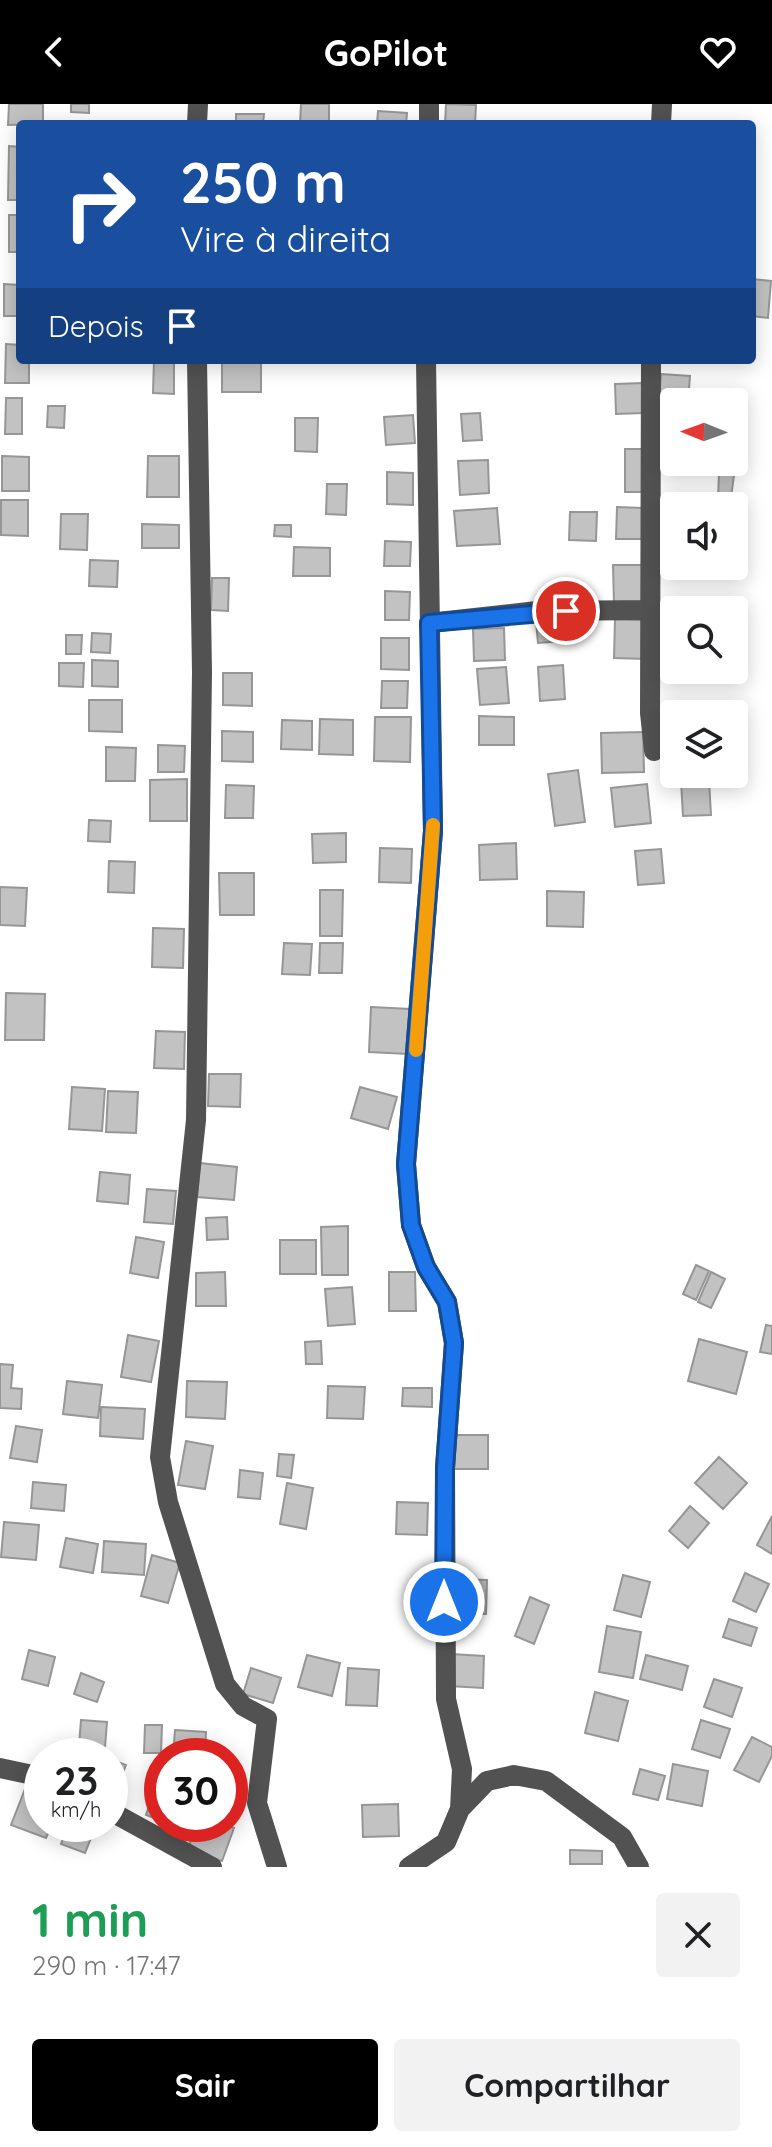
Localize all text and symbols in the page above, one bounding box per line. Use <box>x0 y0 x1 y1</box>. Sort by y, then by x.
icon: back <box>32 30 76 74</box>
text: GoPilot <box>324 30 448 75</box>
icon: heart <box>696 30 740 74</box>
text: 250 m <box>180 147 346 217</box>
icon: right <box>48 152 152 256</box>
text: Vire à direita <box>180 216 391 261</box>
icon: arrive <box>160 304 204 348</box>
text: Depois <box>48 307 144 345</box>
north arrow <box>660 388 748 476</box>
map controls <box>660 388 748 788</box>
button: sound <box>660 492 748 580</box>
pin <box>532 577 600 645</box>
icon: arrive <box>544 589 588 633</box>
button: search <box>660 596 748 684</box>
button: layers <box>660 700 748 788</box>
position arrow <box>402 1560 486 1644</box>
speed limit sign: 30 <box>144 1738 248 1842</box>
text: 23 <box>54 1755 98 1805</box>
text: km/h <box>51 1797 101 1822</box>
text: 1 min <box>32 1889 148 1949</box>
button: close <box>656 1893 740 1977</box>
text: 290 m · 17:47 <box>32 1949 181 1982</box>
button: Sair <box>32 2039 378 2131</box>
button: Compartilhar <box>394 2039 740 2131</box>

